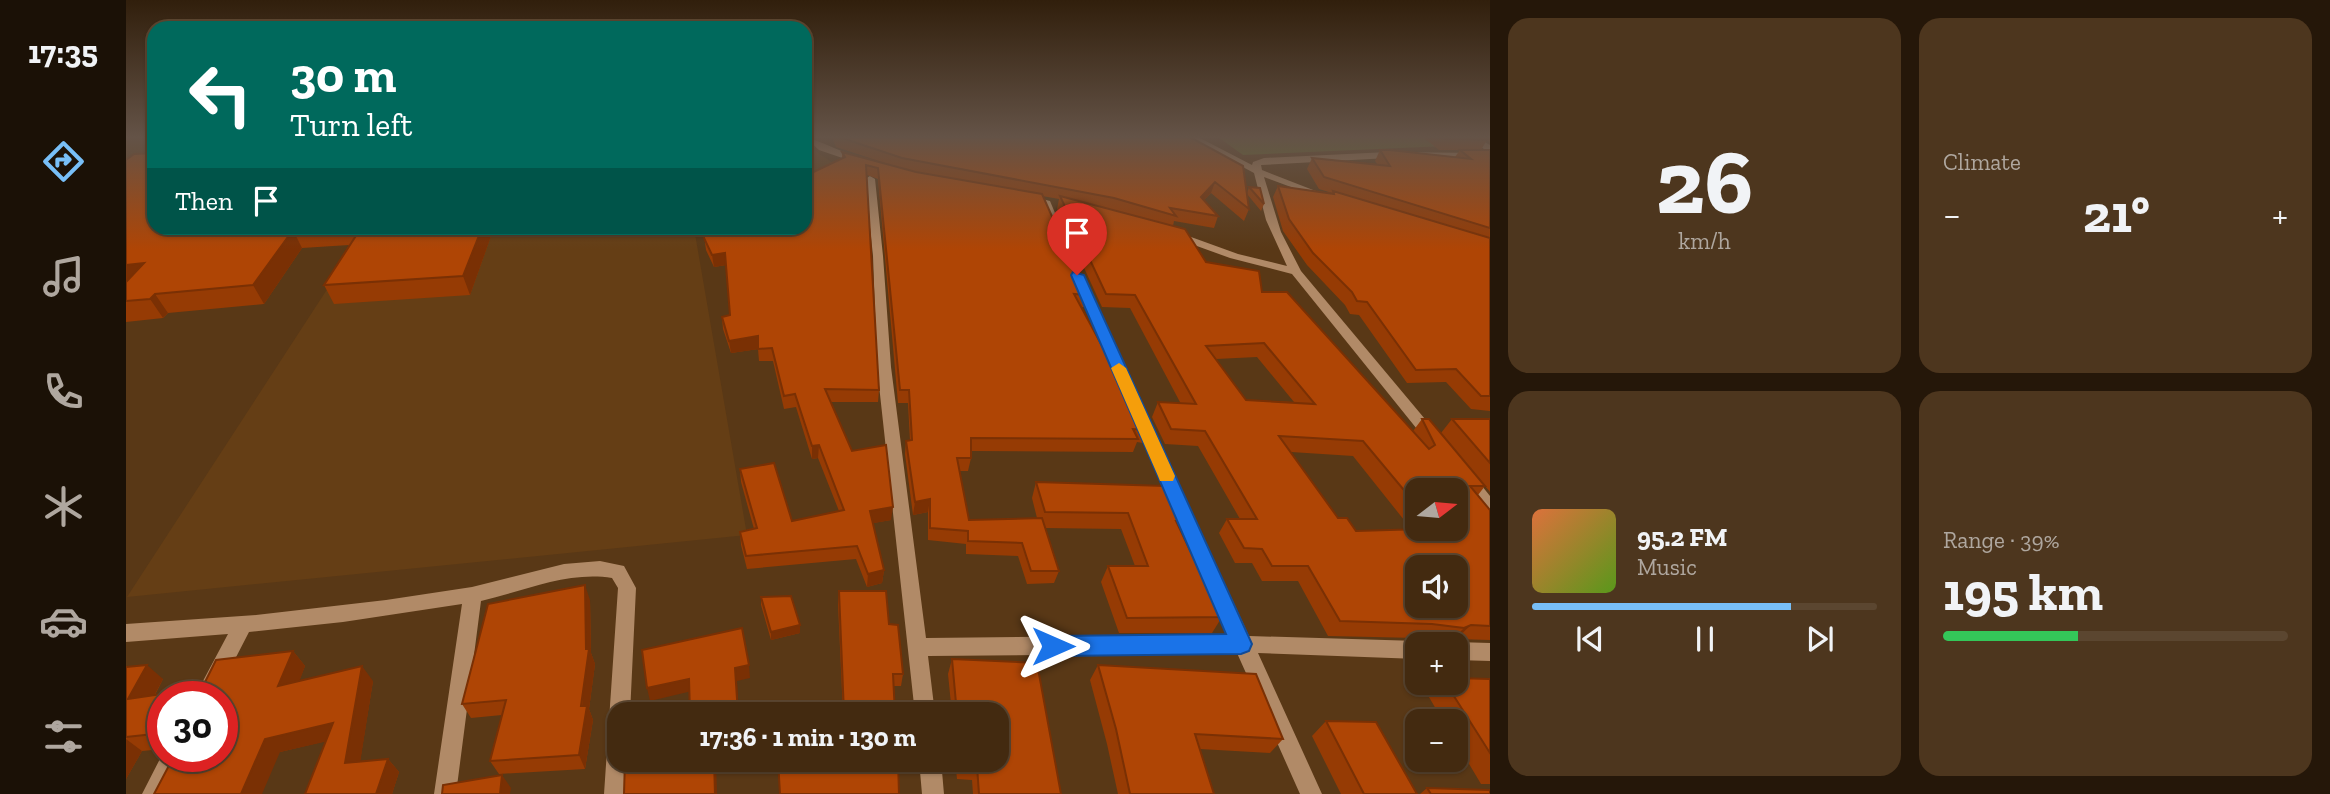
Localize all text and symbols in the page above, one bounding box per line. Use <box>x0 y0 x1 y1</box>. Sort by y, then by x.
text: 17:35 <box>28 33 98 71</box>
text: 30 m <box>290 46 396 105</box>
icon: left <box>175 49 266 140</box>
text: Turn left <box>290 106 412 144</box>
text: 26 <box>1656 127 1753 236</box>
icon: directions <box>39 137 88 186</box>
text: Climate <box>1943 148 2021 176</box>
icon: arrive <box>247 182 285 220</box>
text: 21° <box>2083 183 2150 245</box>
text: Then <box>175 185 233 217</box>
text: − <box>1943 192 1961 238</box>
text: + <box>2272 192 2288 238</box>
pin <box>1047 203 1107 275</box>
icon: arrive <box>1058 214 1096 252</box>
text: km/h <box>1678 227 1731 255</box>
icon: music <box>39 252 88 301</box>
icon: phone <box>39 367 88 416</box>
north arrow <box>1405 478 1468 541</box>
map controls <box>1405 478 1468 772</box>
icon: climate <box>39 482 88 531</box>
text: 95.2 FM <box>1637 521 1727 553</box>
text: Range · 39% <box>1943 526 2060 554</box>
text: Music <box>1637 553 1697 581</box>
button: sound <box>1405 555 1468 618</box>
text: 195 km <box>1943 561 2103 623</box>
icon: car <box>39 597 88 646</box>
position arrow <box>1016 609 1090 683</box>
icon: previous <box>1571 620 1609 658</box>
icon: pause <box>1686 620 1724 658</box>
icon: next <box>1801 620 1839 658</box>
button: + <box>1405 632 1468 695</box>
speed limit sign: 30 <box>147 681 238 772</box>
button: − <box>1405 709 1468 772</box>
icon: filters <box>39 712 88 761</box>
text: 17:36 · 1 min · 130 m <box>700 721 916 753</box>

